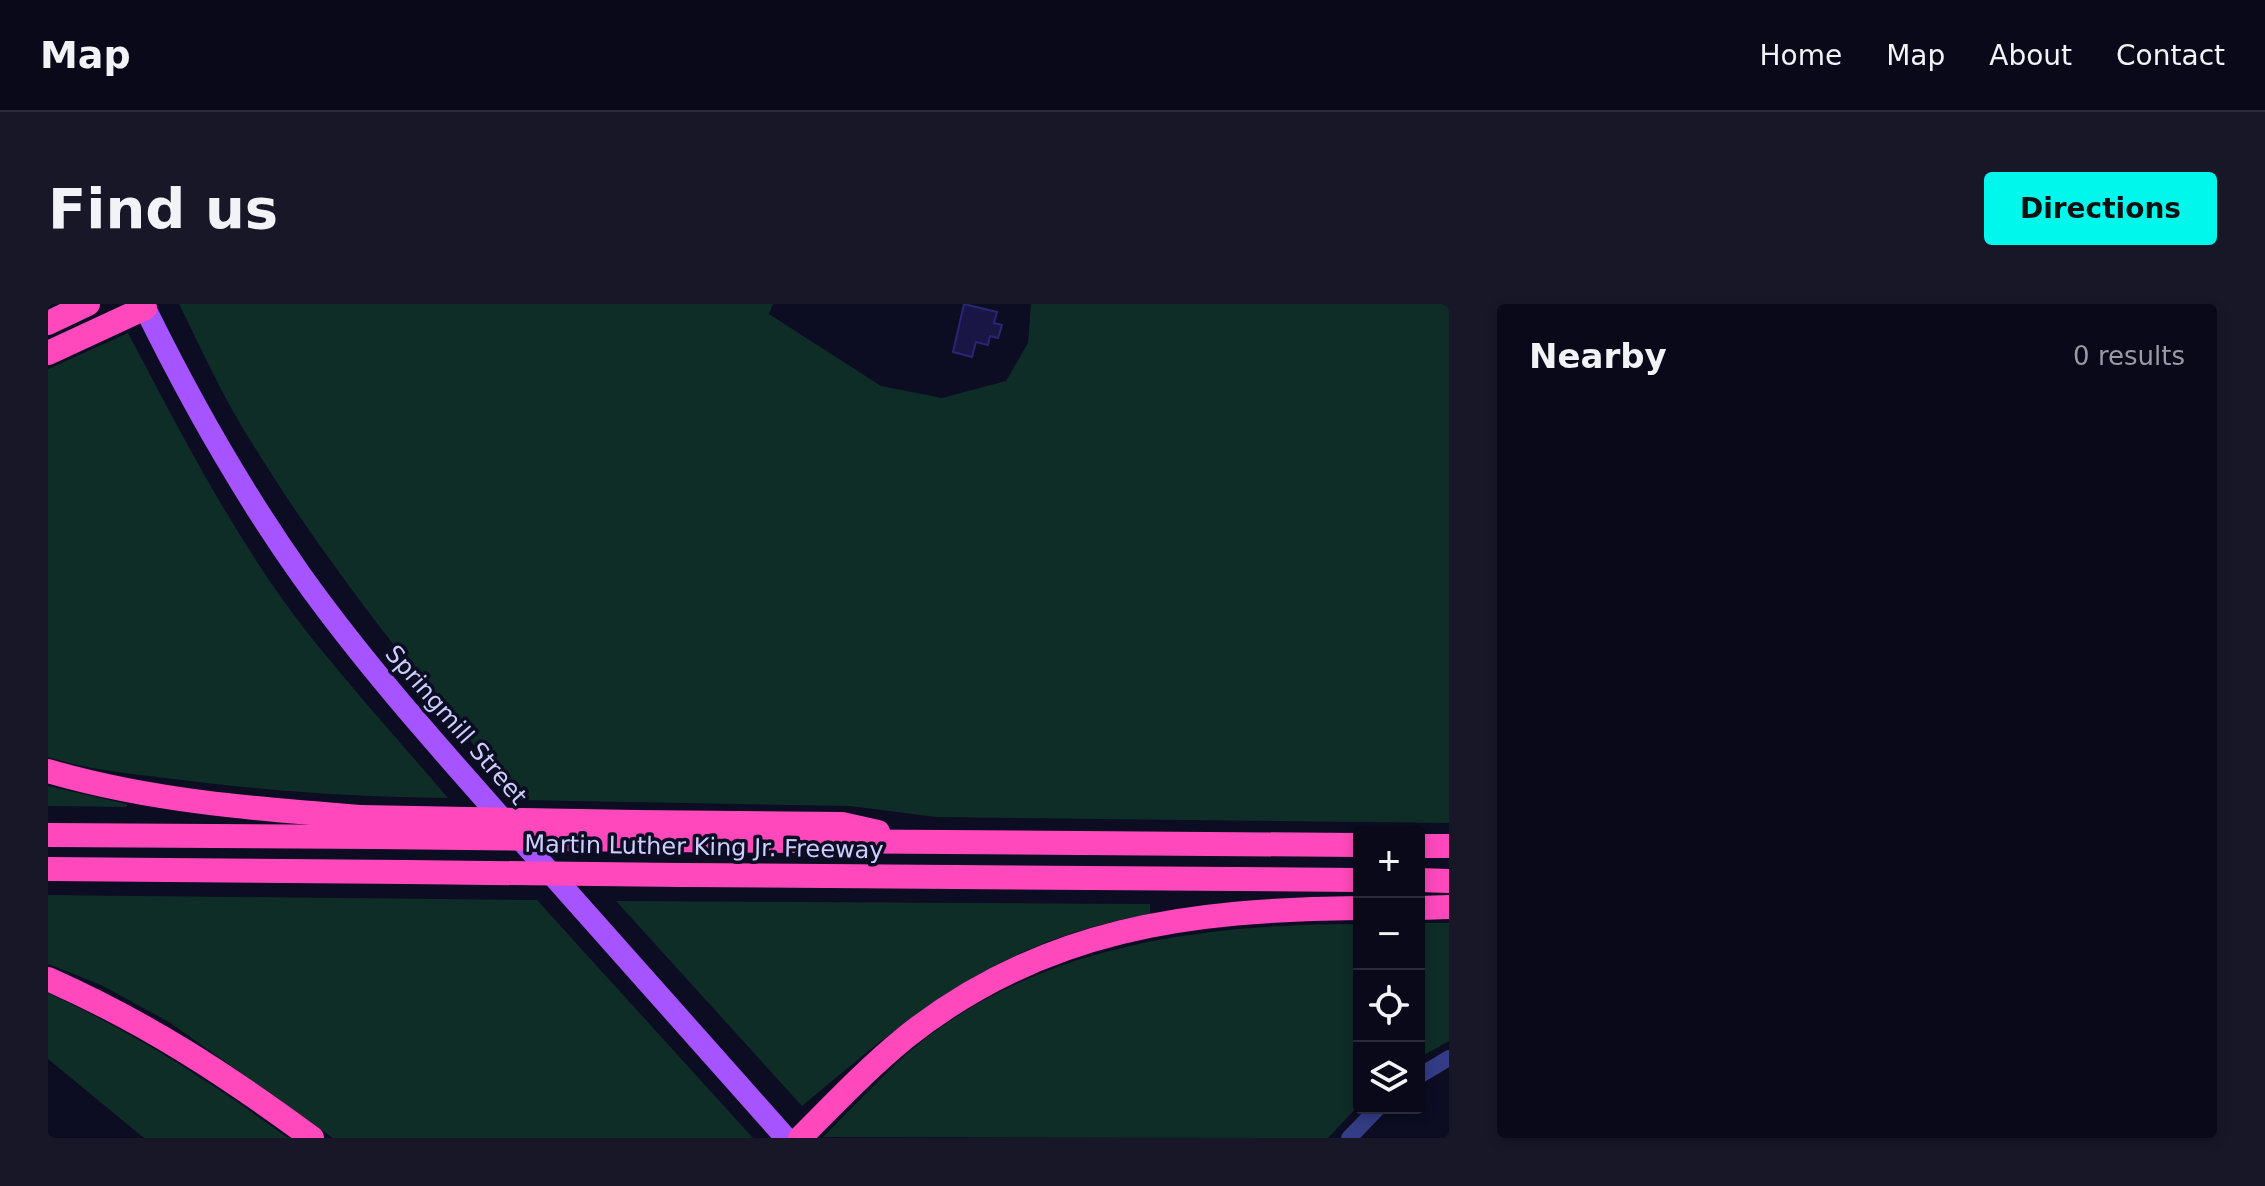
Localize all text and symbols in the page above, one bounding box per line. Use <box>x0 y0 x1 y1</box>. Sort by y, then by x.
text: Map <box>40 33 131 77</box>
text: Home <box>1759 39 1842 72</box>
text: Map <box>1886 39 1945 72</box>
text: About <box>1989 39 2072 72</box>
text: Contact <box>2116 39 2225 72</box>
button: Directions <box>1984 172 2217 245</box>
text: Find us <box>48 176 278 241</box>
text: Nearby <box>1529 336 1667 376</box>
text: 0 results <box>2073 341 2185 371</box>
street label: Springmill Street <box>379 640 533 810</box>
map controls <box>1353 826 1425 1114</box>
button: + <box>1353 826 1425 898</box>
street label: Martin Luther King Jr. Freeway <box>524 830 884 864</box>
button: − <box>1353 898 1425 970</box>
button: locate <box>1353 970 1425 1042</box>
button: layers <box>1353 1042 1425 1114</box>

